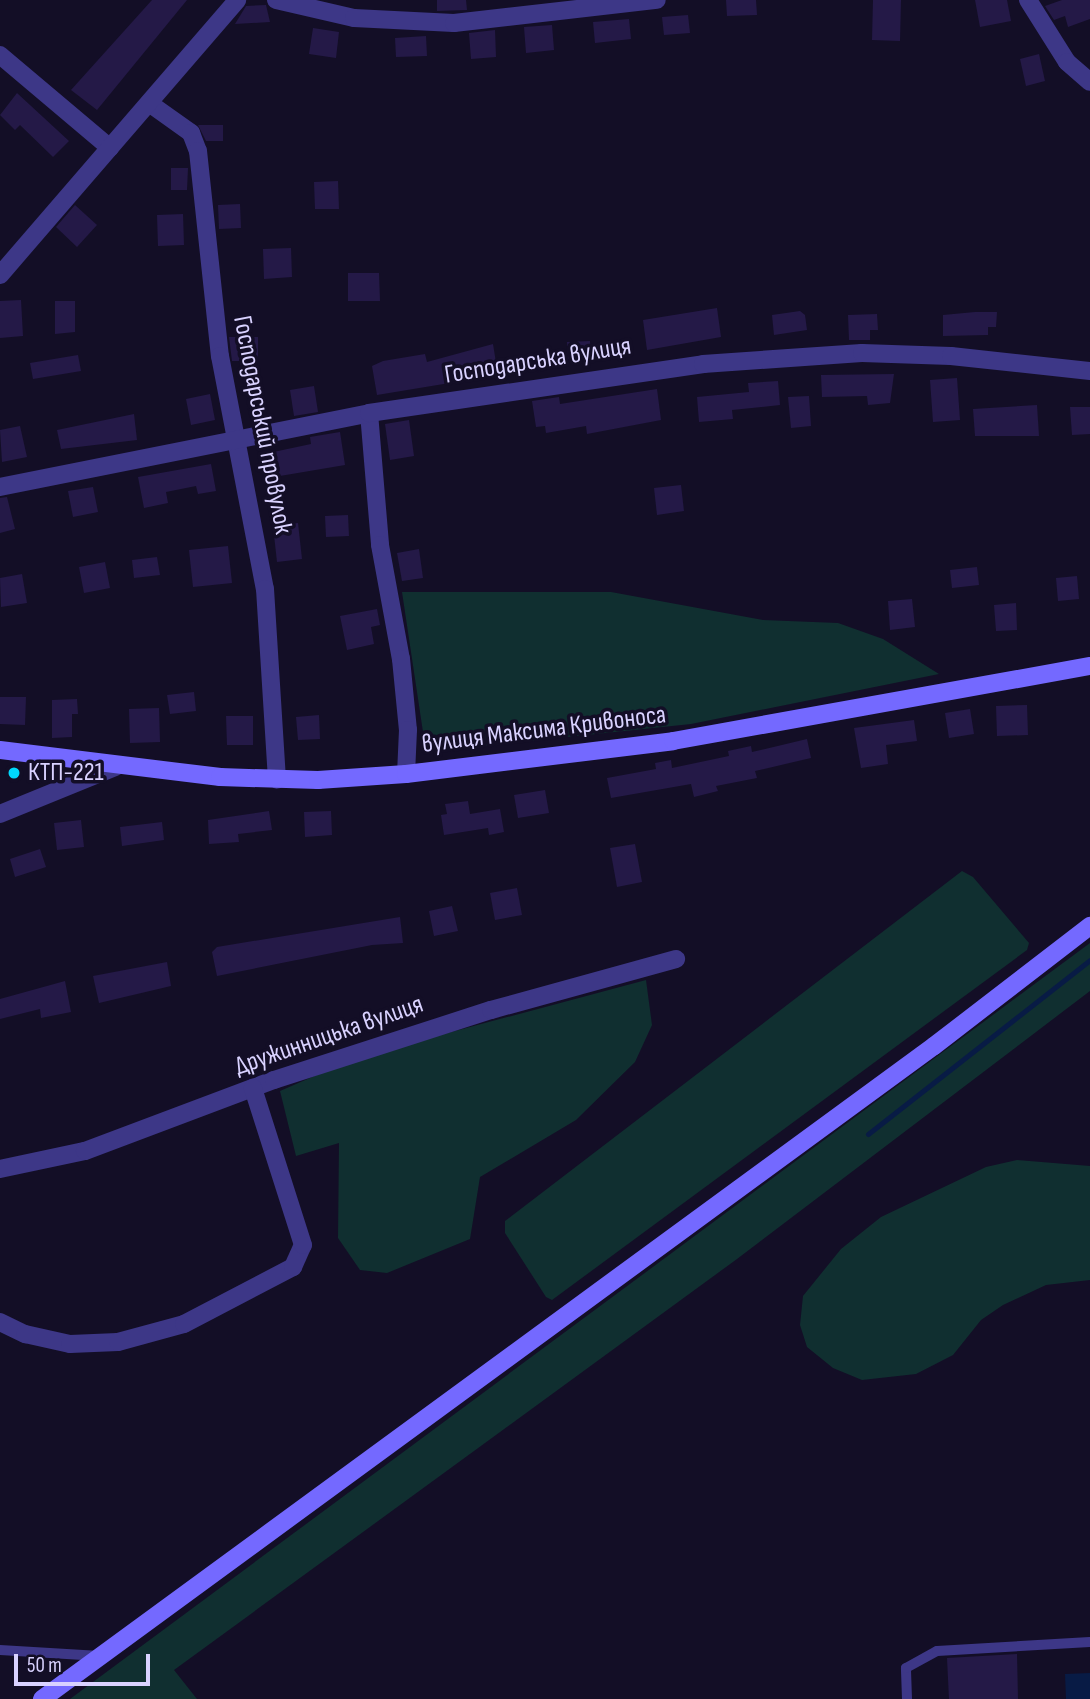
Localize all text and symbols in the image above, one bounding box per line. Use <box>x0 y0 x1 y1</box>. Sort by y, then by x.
street label: Господарський провулок <box>226 313 298 537</box>
street label: Господарська вулиця <box>442 331 634 391</box>
street label: вулиця Максима Кривоноса <box>420 700 668 760</box>
place label: КТП-221 <box>28 757 104 789</box>
marker: КТП-221 <box>6 765 22 781</box>
street label: Дружинницька вулиця <box>231 989 427 1083</box>
scale bar <box>18 1640 154 1684</box>
text: 50 m <box>27 1653 62 1678</box>

